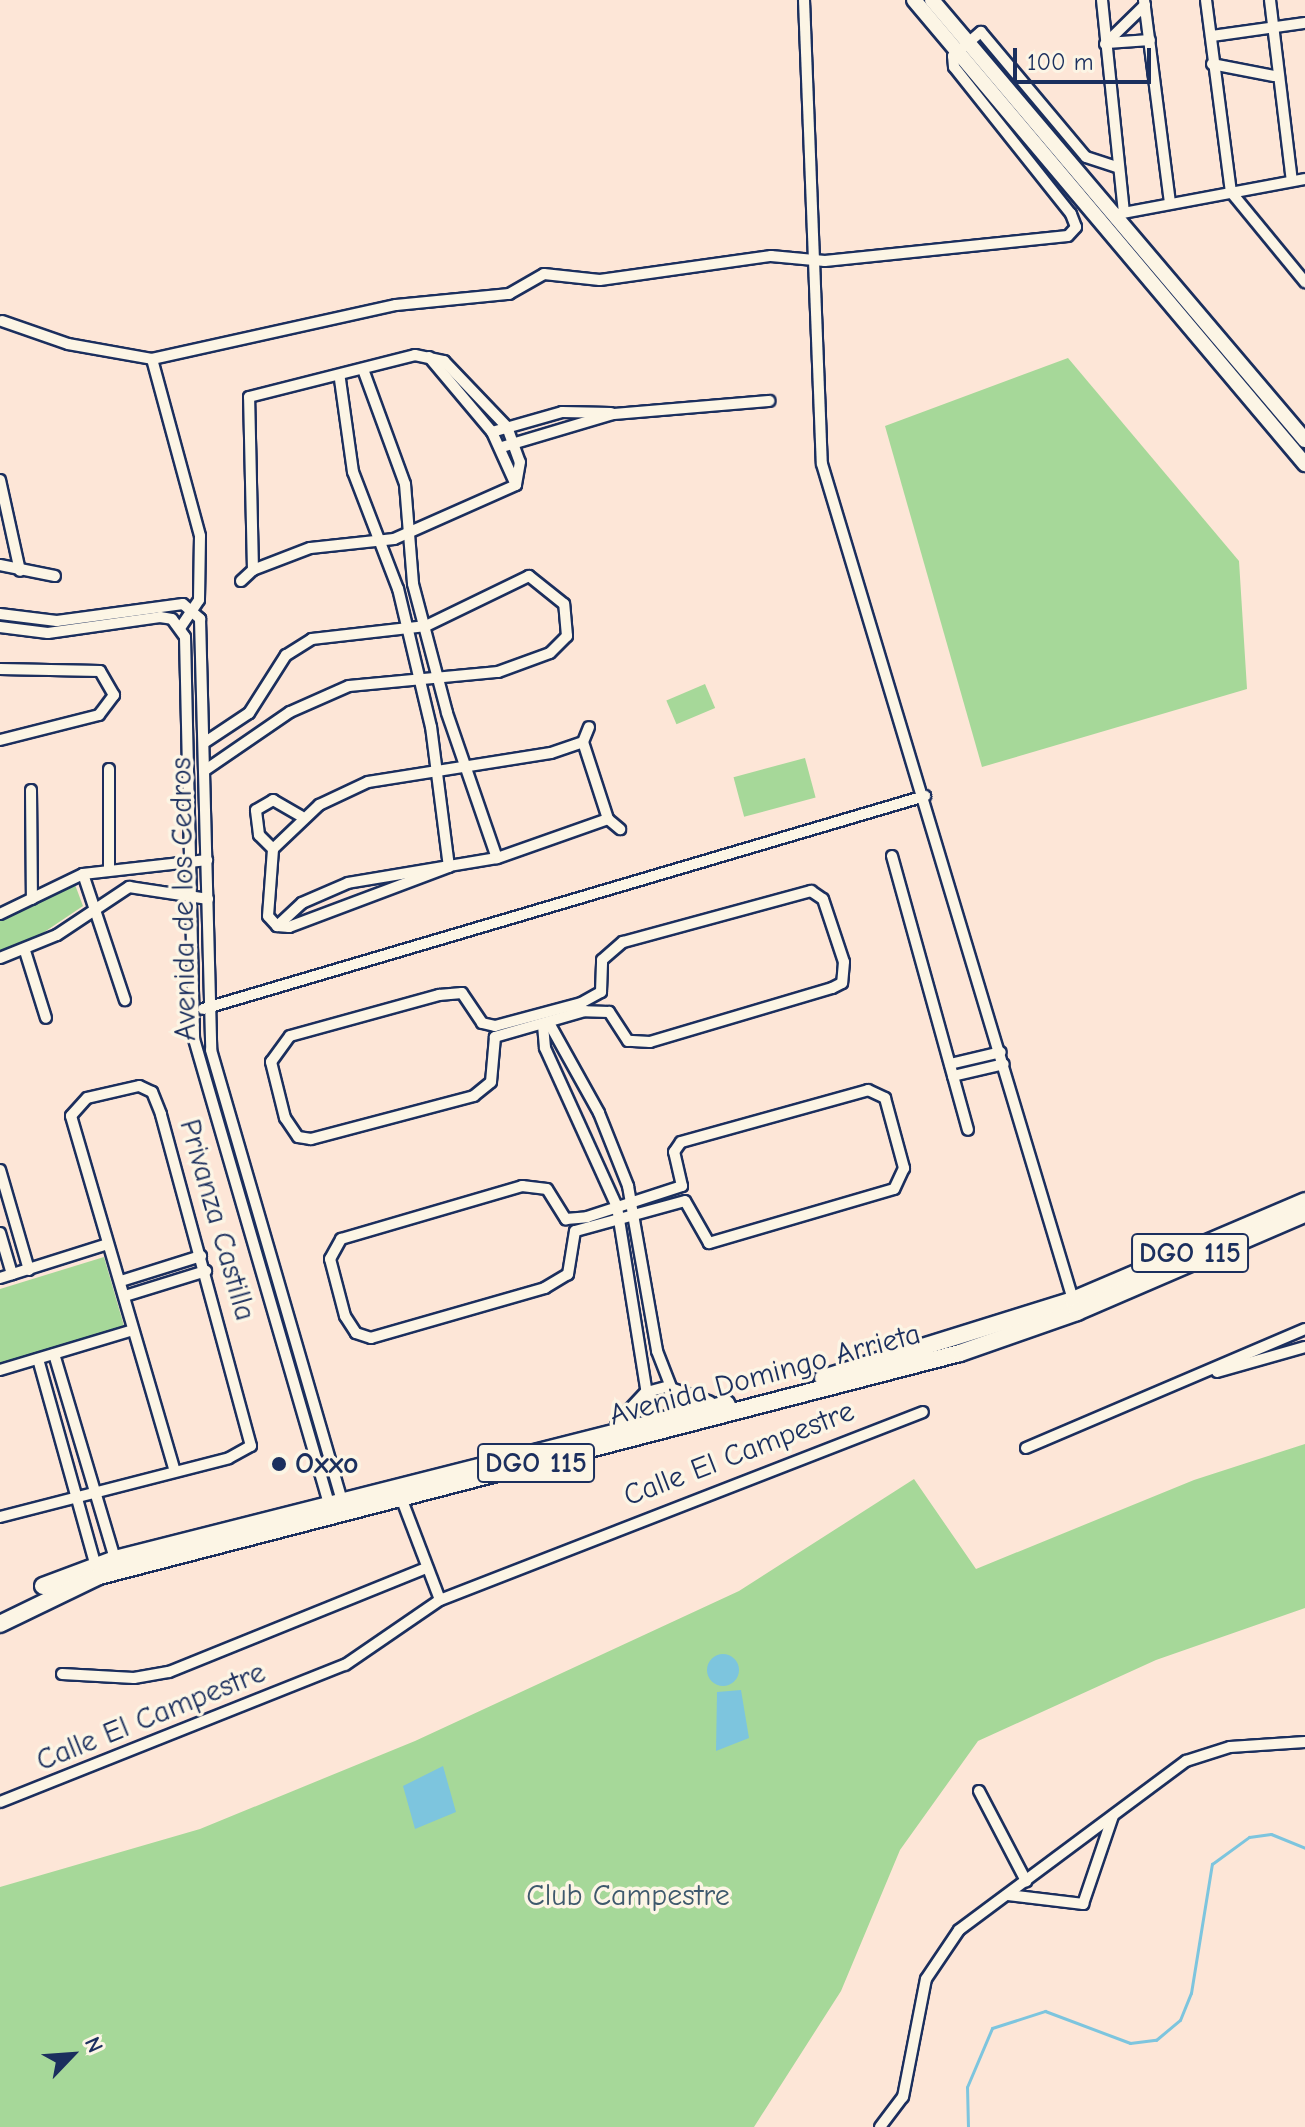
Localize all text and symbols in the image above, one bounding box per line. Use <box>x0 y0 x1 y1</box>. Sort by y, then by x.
scale bar <box>1017 32 1155 82</box>
text: 100 m <box>1027 48 1094 76</box>
street label: Avenida de los Cedros <box>164 757 204 1041</box>
street label: Privanza Castilla <box>171 1115 263 1325</box>
road number: DGO 115 <box>1130 1229 1250 1277</box>
street label: Avenida Domingo Arrieta <box>606 1316 924 1434</box>
street label: Calle El Campestre <box>619 1393 859 1515</box>
road number: DGO 115 <box>476 1439 596 1487</box>
place label: Oxxo <box>295 1446 358 1482</box>
marker: Oxxo <box>270 1455 288 1473</box>
street label: Calle El Campestre <box>31 1655 271 1779</box>
park label: Club Campestre <box>526 1878 730 1914</box>
north arrow <box>32 2015 112 2095</box>
text: N <box>79 2033 109 2057</box>

